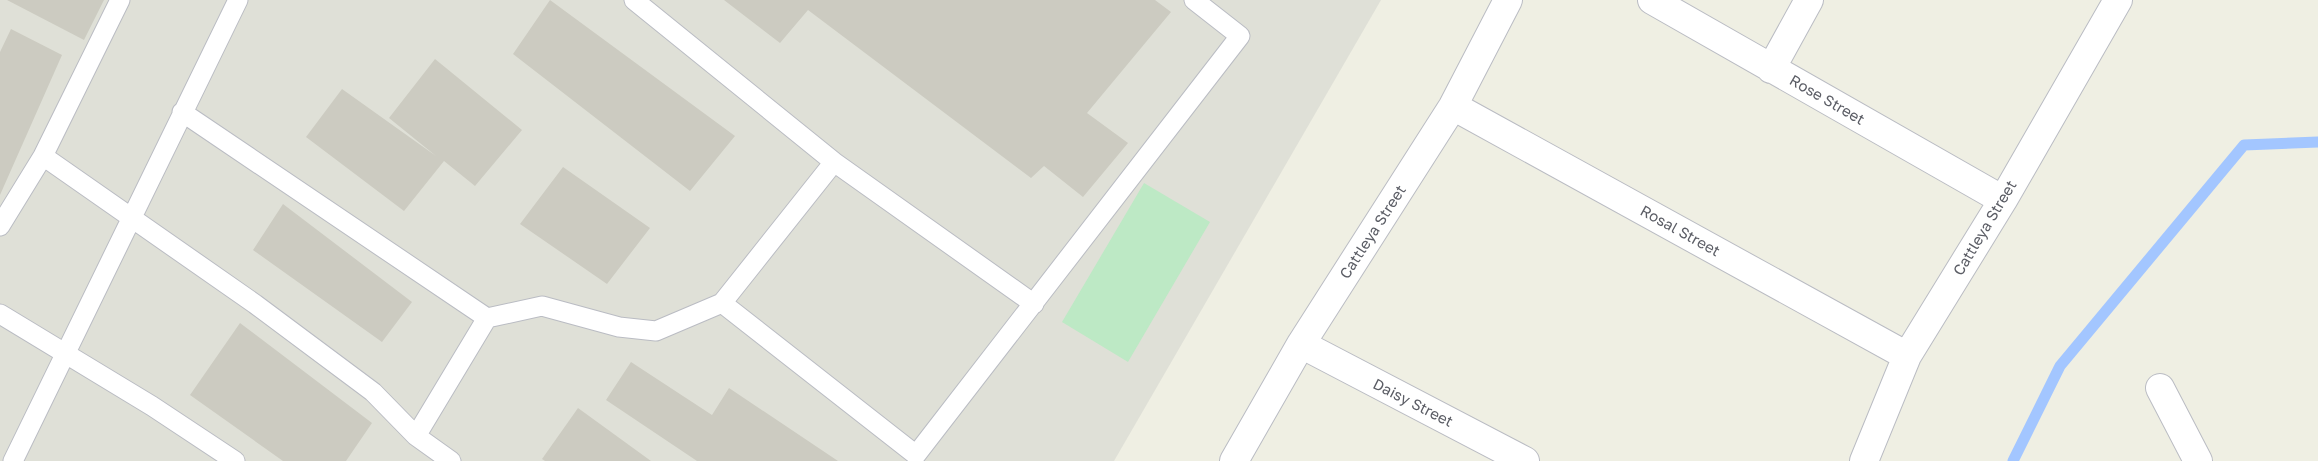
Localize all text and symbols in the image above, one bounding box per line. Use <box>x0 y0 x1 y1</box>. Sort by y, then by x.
street label: Rose Street <box>1787 70 1868 128</box>
street label: Cattleya Street <box>1949 177 2020 278</box>
street label: Cattleya Street <box>1335 181 1409 282</box>
street label: Rosal Street <box>1637 201 1724 259</box>
street label: Daisy Street <box>1370 374 1457 430</box>

